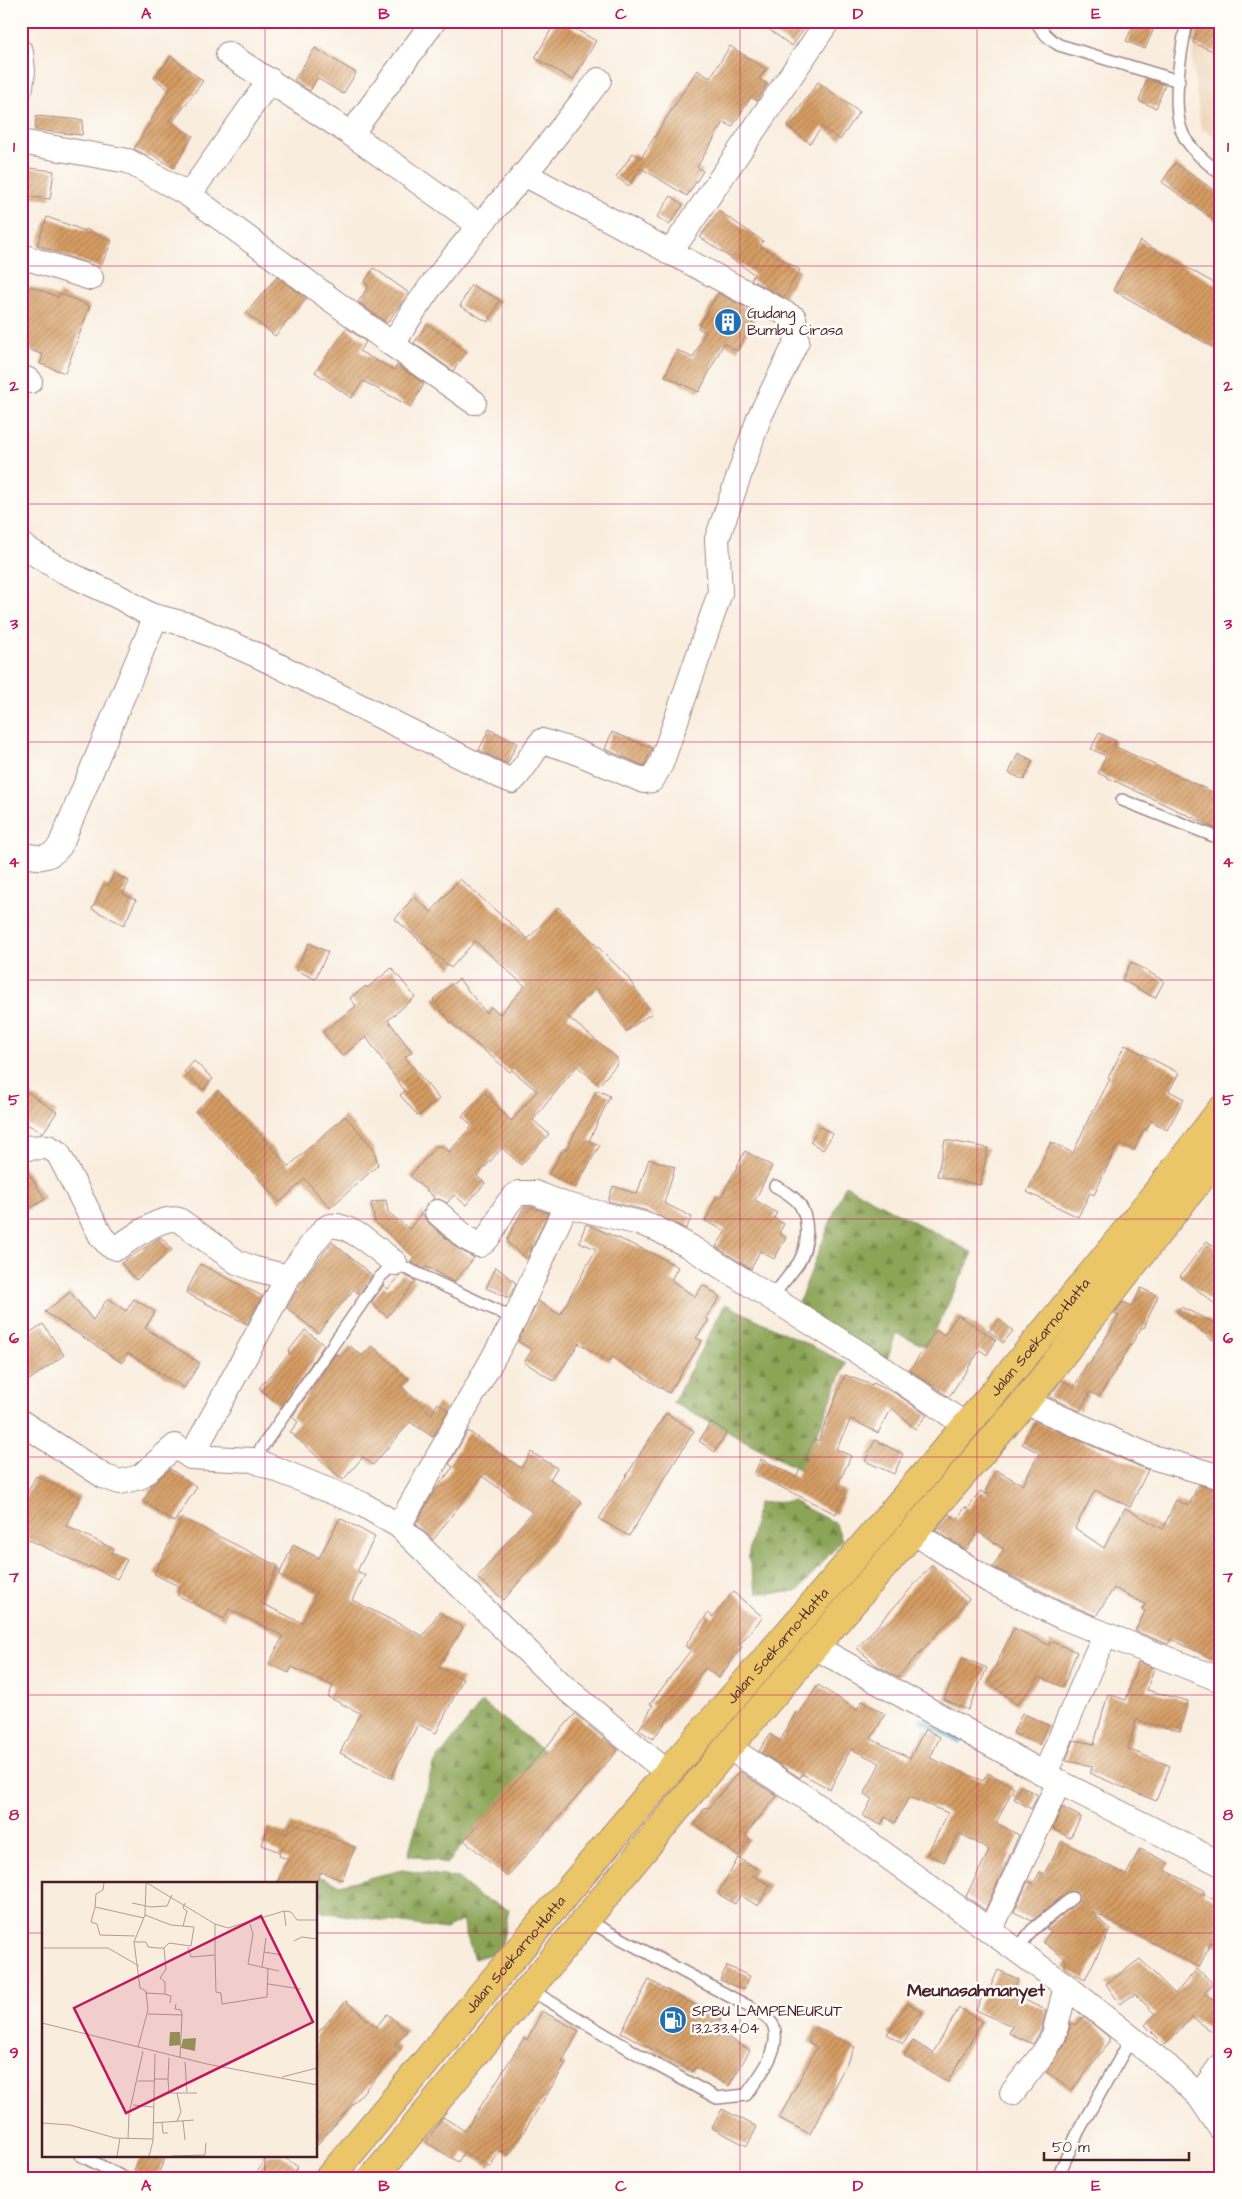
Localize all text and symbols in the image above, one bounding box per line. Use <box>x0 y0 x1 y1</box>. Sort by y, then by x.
text: A <box>141 3 152 25</box>
text: B <box>378 3 390 25</box>
text: C <box>615 3 627 25</box>
text: D <box>853 3 864 25</box>
text: E <box>1091 3 1101 25</box>
text: 1 <box>13 136 16 158</box>
text: 1 <box>1227 136 1230 158</box>
place label: Gudang Bumbu Cirasa <box>747 303 843 341</box>
building icon: Gudang Bumbu Cirasa <box>713 307 743 337</box>
text: 2 <box>8 375 19 397</box>
text: 2 <box>1222 375 1233 397</box>
text: 3 <box>9 613 19 635</box>
text: 3 <box>1223 613 1233 635</box>
text: 4 <box>9 851 20 873</box>
text: 4 <box>1223 851 1234 873</box>
text: 5 <box>8 1089 20 1111</box>
text: 5 <box>1222 1089 1234 1111</box>
street label: Jalan Soekarno-Hatta <box>985 1273 1095 1401</box>
text: 6 <box>9 1327 19 1349</box>
text: 6 <box>1223 1327 1233 1349</box>
text: 7 <box>8 1566 19 1588</box>
text: 7 <box>1222 1566 1233 1588</box>
street label: Jalan Soekarno-Hatta <box>721 1583 834 1708</box>
text: 8 <box>9 1804 20 1826</box>
text: 8 <box>1223 1804 1234 1826</box>
inset map <box>42 1882 318 2156</box>
street label: Jalan Soekarno-Hatta <box>460 1891 571 2018</box>
district label: Meunasahmanyet <box>907 1978 1046 2004</box>
place label: SPBU LAMPENEURUT 13.233.404 <box>692 2001 843 2039</box>
fuel station icon: SPBU LAMPENEURUT 13.233.404 <box>658 2005 688 2035</box>
text: 9 <box>9 2042 19 2064</box>
text: 9 <box>1223 2042 1233 2064</box>
scale bar <box>1044 2129 1190 2161</box>
text: 50 m <box>1052 2137 1090 2158</box>
text: A <box>141 2175 152 2197</box>
text: B <box>378 2175 390 2197</box>
text: C <box>615 2175 627 2197</box>
text: D <box>853 2175 864 2197</box>
text: E <box>1091 2175 1101 2197</box>

